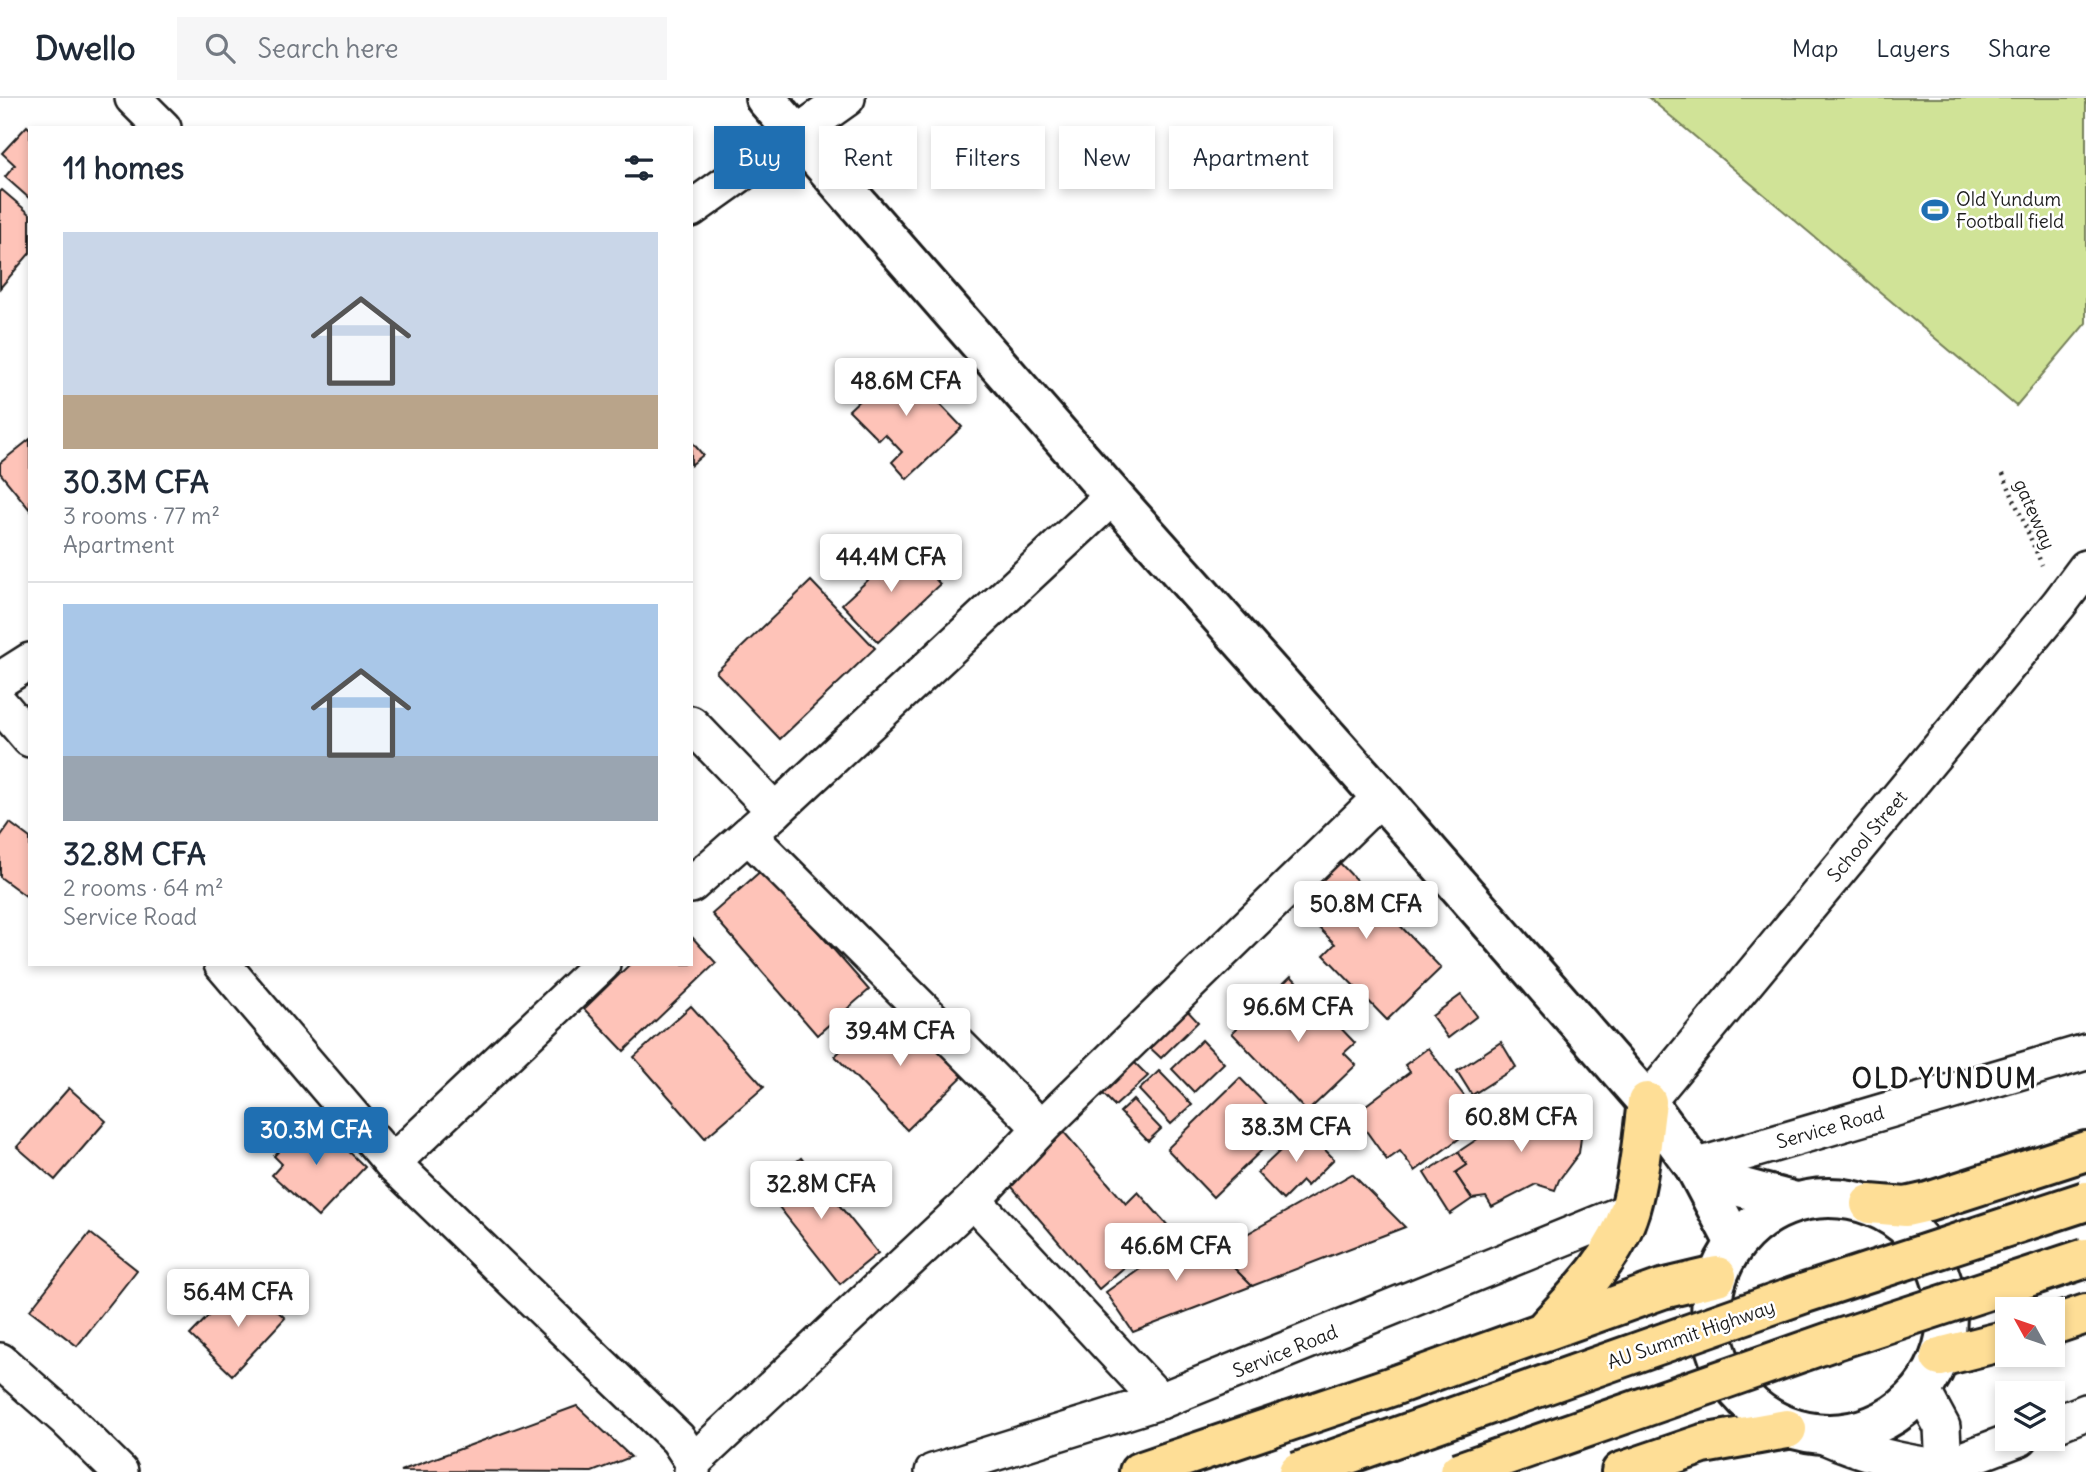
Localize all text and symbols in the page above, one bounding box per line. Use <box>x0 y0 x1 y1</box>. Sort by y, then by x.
search box <box>177 17 667 80</box>
text: Dwello <box>35 27 135 69</box>
icon: search <box>201 29 239 67</box>
text: Search here <box>257 32 398 65</box>
text: Map <box>1792 33 1838 63</box>
text: Layers <box>1876 33 1950 63</box>
text: Share <box>1988 33 2051 63</box>
chip: Buy <box>714 126 805 189</box>
chip: Rent <box>819 126 917 189</box>
chip: Filters <box>931 126 1045 189</box>
chip: New <box>1059 126 1155 189</box>
chip: Apartment <box>1169 126 1333 189</box>
text: 11 homes <box>63 149 184 187</box>
icon: filters <box>620 149 658 187</box>
place label: Old Yundum Football field <box>1956 187 2064 233</box>
sports icon: Old Yundum Football field <box>1920 195 1950 225</box>
icon: home <box>298 278 424 404</box>
pin: 48.6M CFA <box>826 358 986 418</box>
text: 48.6M CFA <box>851 366 961 395</box>
text: 30.3M CFA <box>63 463 209 501</box>
street label: gateway <box>2009 475 2061 553</box>
text: 3 rooms · 77 m² <box>63 501 220 530</box>
text: Apartment <box>63 530 175 559</box>
pin: 44.4M CFA <box>811 534 971 594</box>
text: 44.4M CFA <box>836 542 946 571</box>
icon: home <box>298 650 424 776</box>
street label: School Street <box>1822 785 1912 887</box>
text: 32.8M CFA <box>63 835 206 873</box>
text: 2 rooms · 64 m² <box>63 873 224 902</box>
pin: 50.8M CFA <box>1286 882 1446 941</box>
text: 50.8M CFA <box>1310 889 1422 918</box>
text: Service Road <box>63 902 197 931</box>
pin: 96.6M CFA <box>1218 984 1378 1044</box>
text: 96.6M CFA <box>1243 992 1353 1021</box>
pin: 39.4M CFA <box>820 1009 980 1068</box>
text: 39.4M CFA <box>845 1016 955 1045</box>
district label: OLD YUNDUM <box>1852 1062 2038 1095</box>
pin: 60.8M CFA <box>1441 1094 1601 1154</box>
street label: Service Road <box>1773 1100 1887 1154</box>
text: 60.8M CFA <box>1465 1102 1577 1131</box>
pin: 38.3M CFA <box>1216 1104 1376 1164</box>
pin: 30.3M CFA <box>236 1108 396 1167</box>
text: 38.3M CFA <box>1241 1112 1351 1141</box>
text: 30.3M CFA <box>260 1115 372 1144</box>
pin: 32.8M CFA <box>741 1162 901 1221</box>
text: 32.8M CFA <box>766 1169 876 1198</box>
pin: 46.6M CFA <box>1096 1224 1256 1283</box>
text: 46.6M CFA <box>1121 1231 1231 1260</box>
pin: 56.4M CFA <box>158 1270 318 1329</box>
text: 56.4M CFA <box>183 1277 293 1306</box>
street label: AU Summit Highway <box>1604 1294 1778 1374</box>
north arrow <box>1995 1297 2065 1367</box>
map controls <box>1995 1297 2065 1451</box>
street label: Service Road <box>1229 1319 1341 1383</box>
button: layers <box>1995 1381 2065 1451</box>

